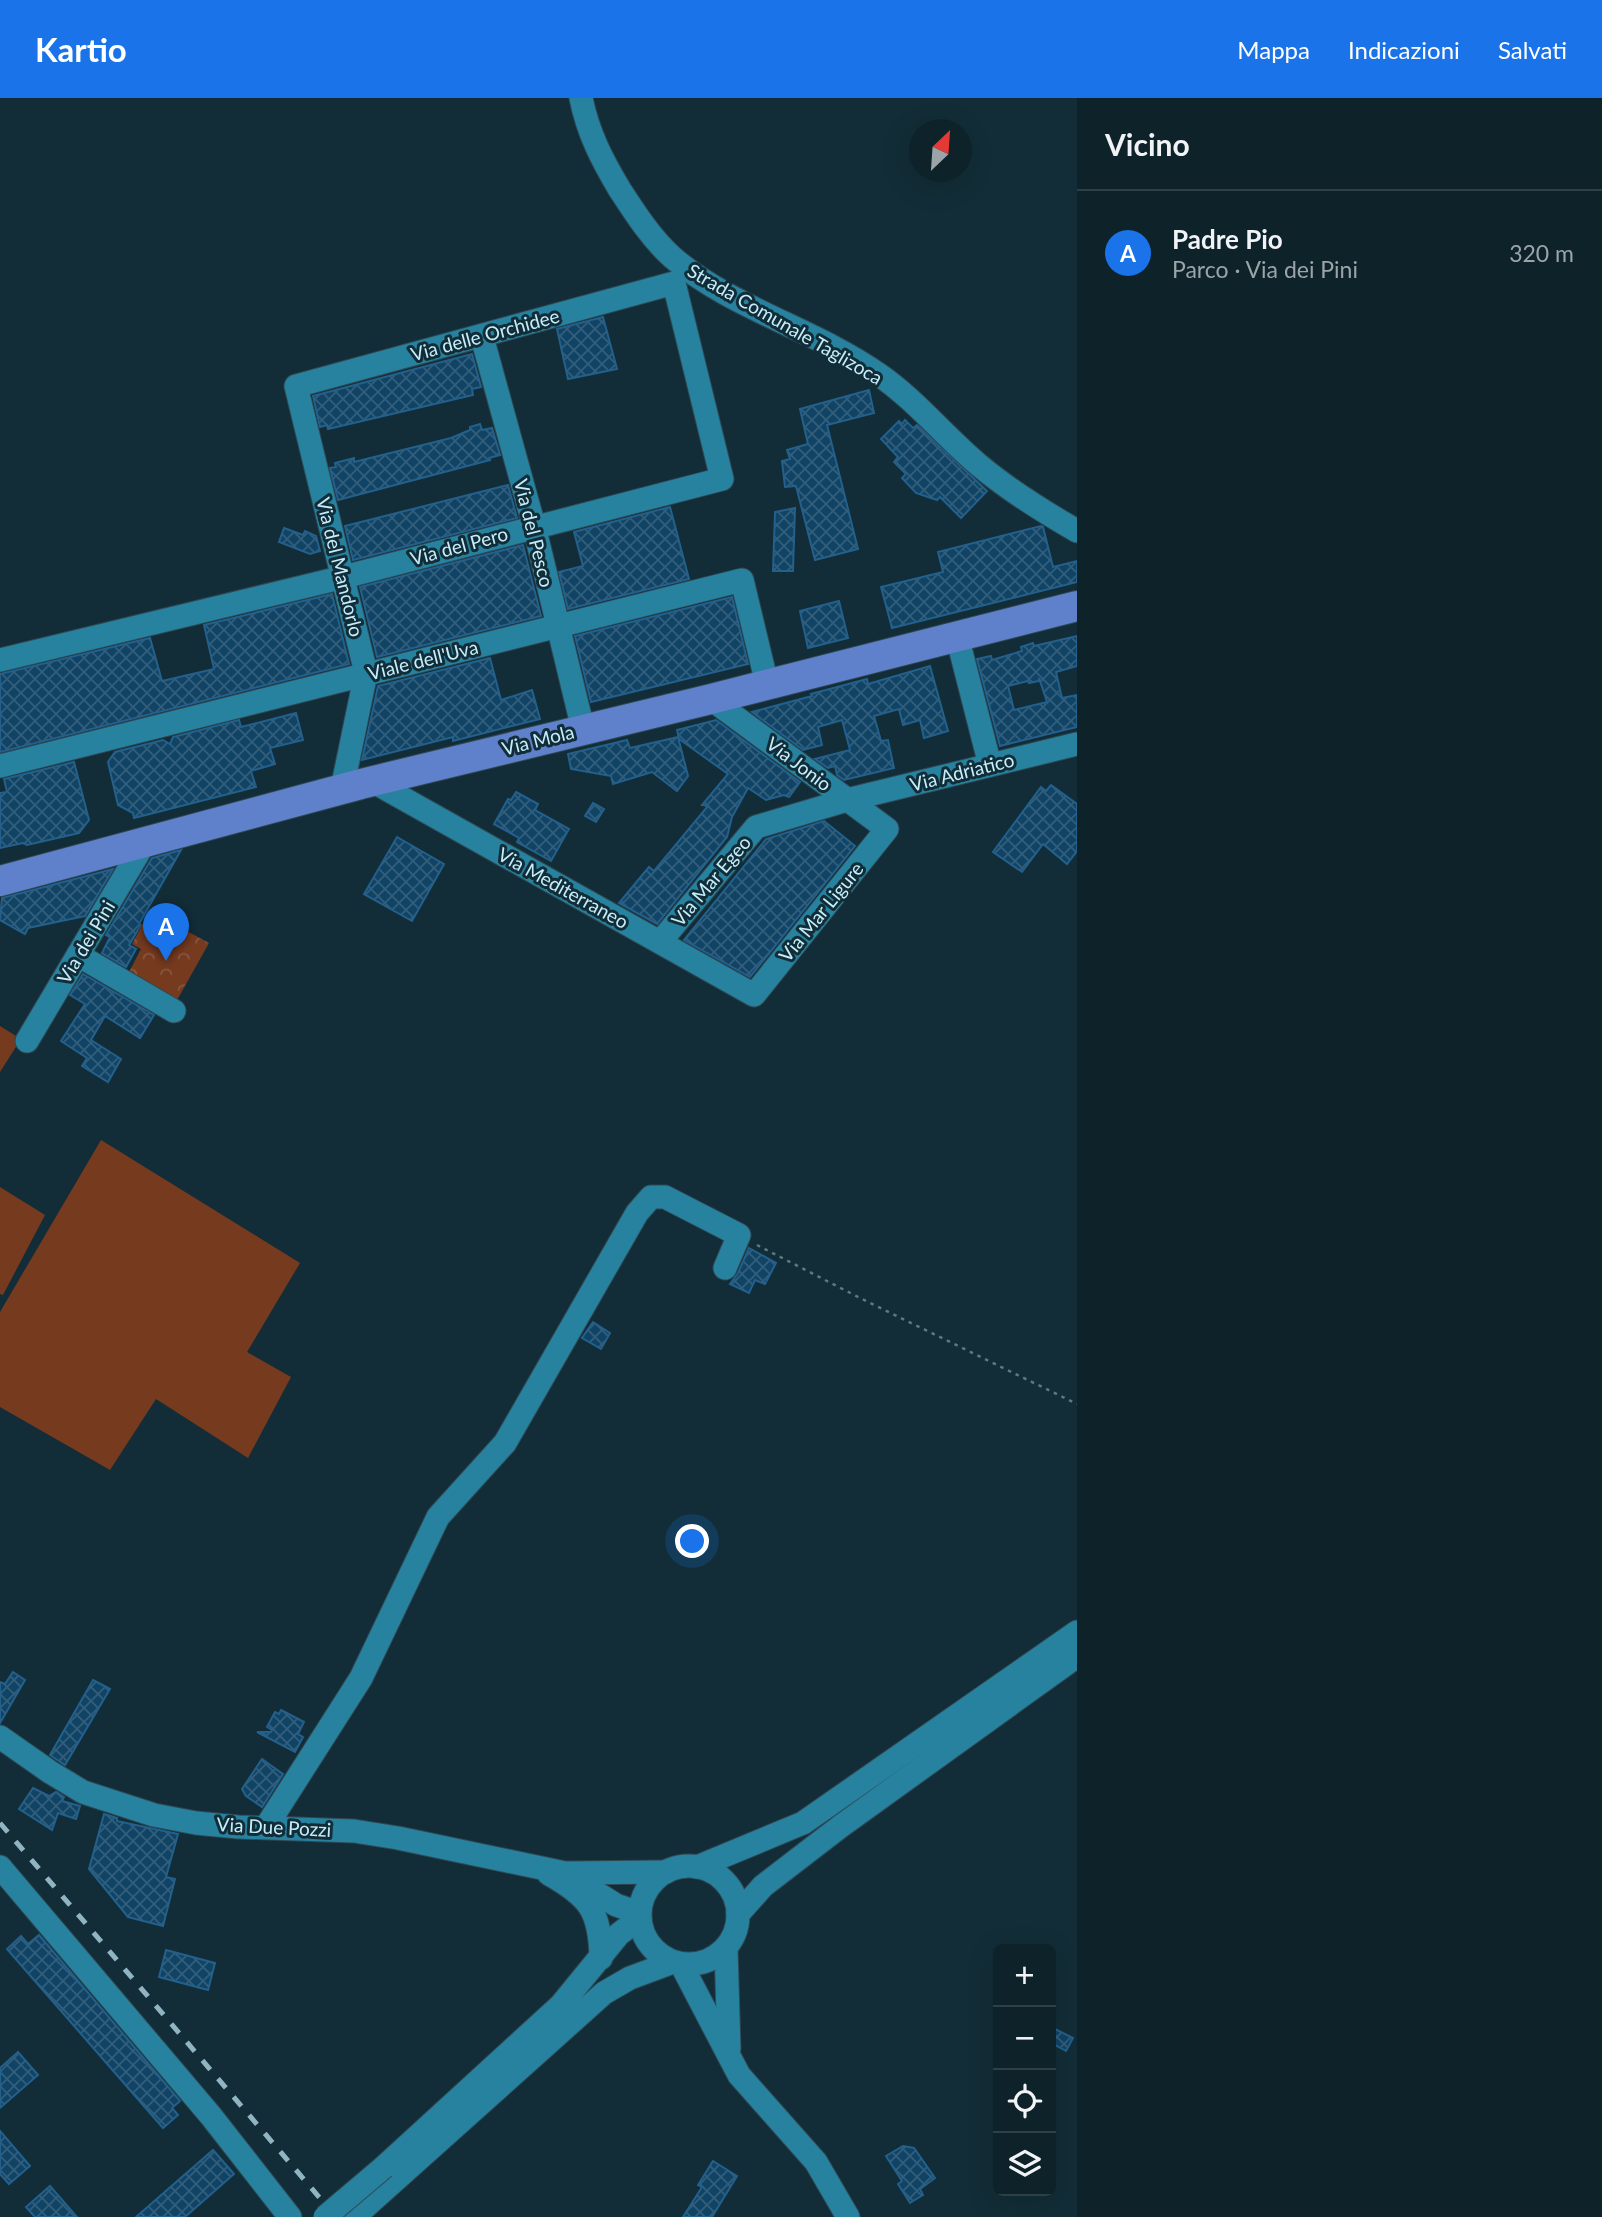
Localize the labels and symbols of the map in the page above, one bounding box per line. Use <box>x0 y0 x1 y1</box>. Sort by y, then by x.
north arrow <box>909 119 972 182</box>
street label: Strada Comunale Taglizoca <box>684 258 887 389</box>
street label: Via delle Orchidee <box>408 304 562 365</box>
street label: Via del Pesco <box>510 476 559 589</box>
street label: Via del Mandorlo <box>312 495 369 639</box>
street label: Via del Pero <box>408 521 510 570</box>
street label: Viale dell'Uva <box>365 635 480 684</box>
street label: Via Mola <box>499 719 576 760</box>
street label: Via Jonio <box>762 732 836 796</box>
street label: Via Adriatico <box>907 747 1016 796</box>
street label: Via Mar Egeo <box>666 831 755 931</box>
street label: Via Mediterraneo <box>494 842 633 933</box>
street label: Via Mar Ligure <box>774 857 868 966</box>
street label: Via dei Pini <box>52 896 119 987</box>
pin: A <box>143 903 189 961</box>
your location <box>675 1524 709 1558</box>
street label: Via Due Pozzi <box>216 1812 332 1841</box>

